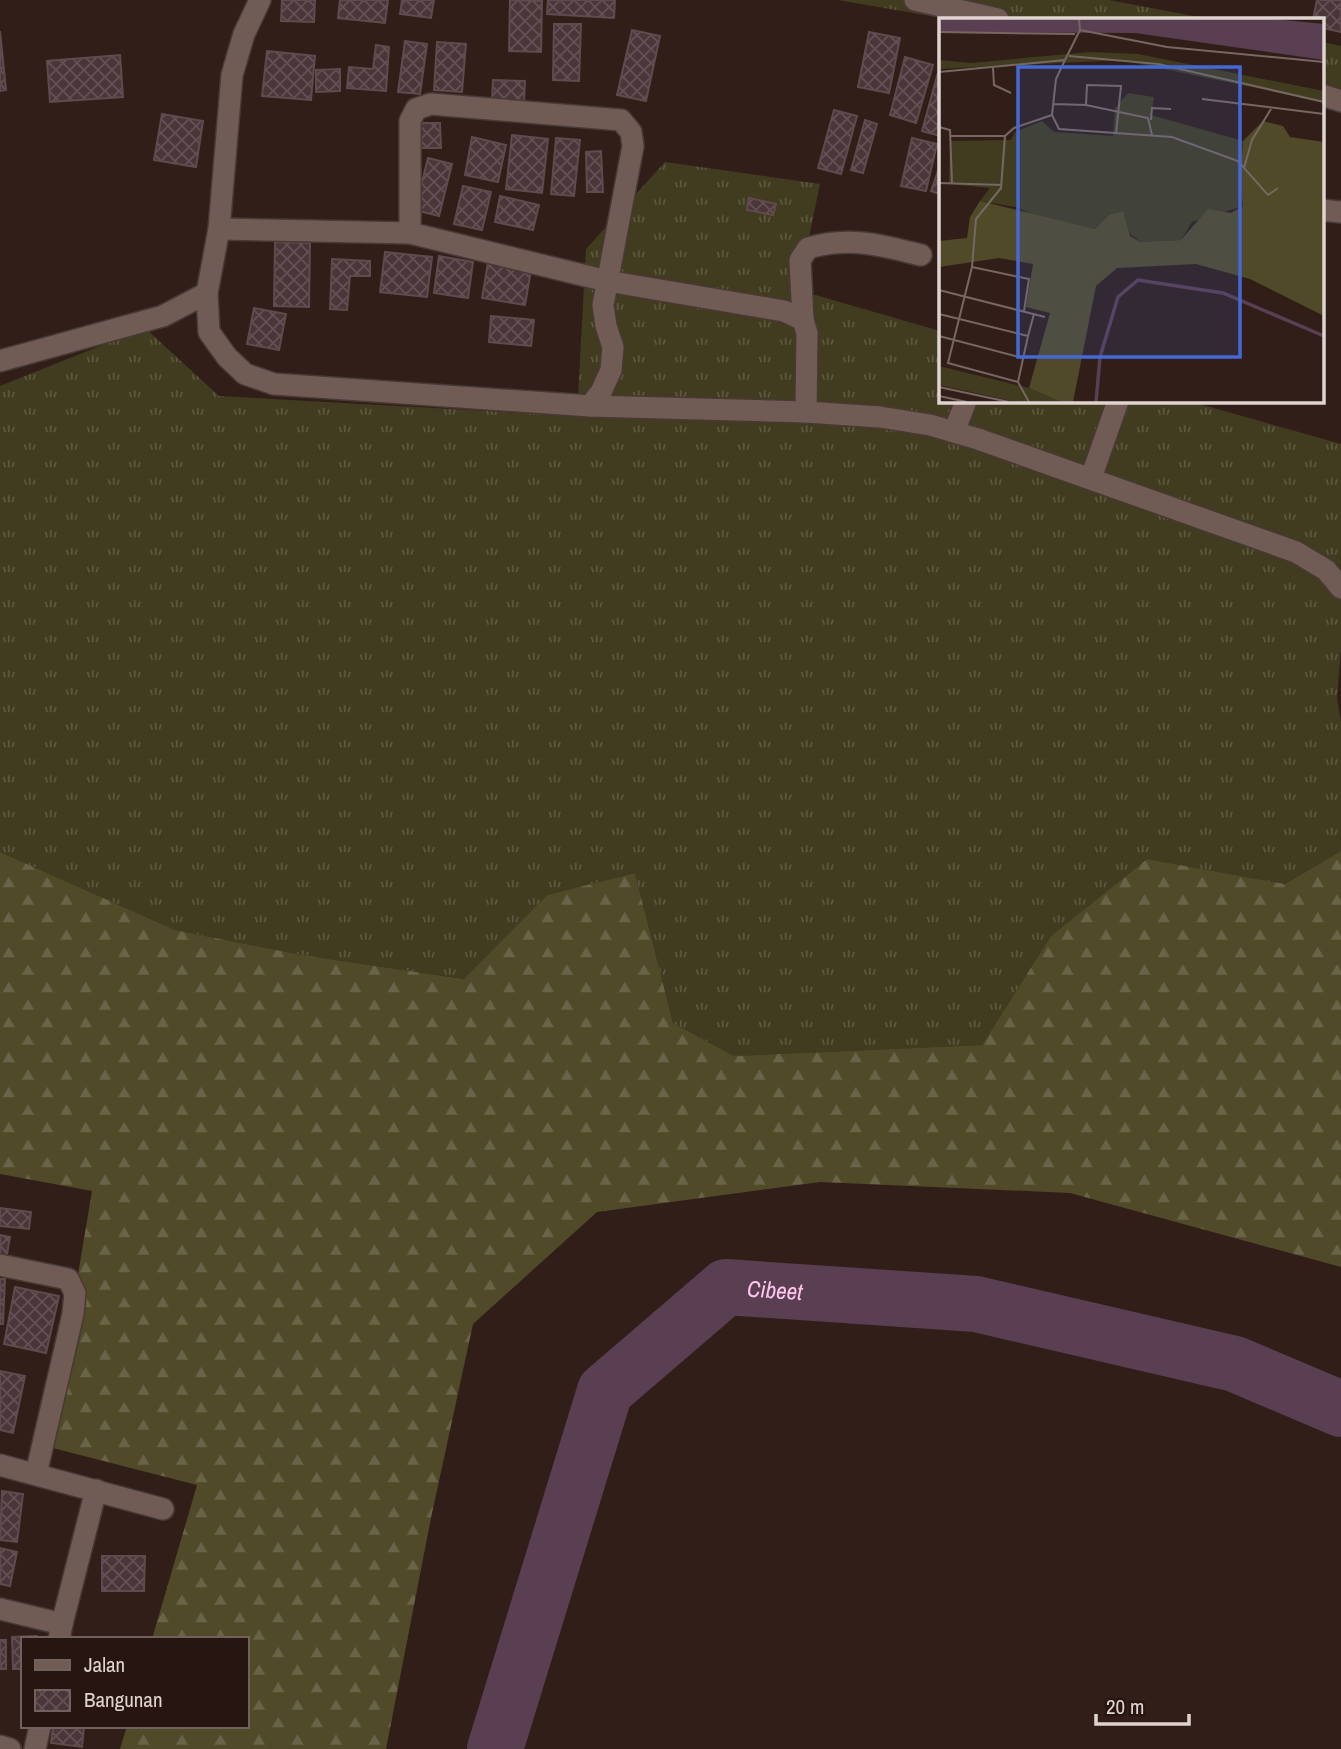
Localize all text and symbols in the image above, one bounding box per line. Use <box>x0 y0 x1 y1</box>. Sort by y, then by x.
inset map <box>939 18 1324 402</box>
water label: Cibeet <box>746 1272 804 1307</box>
legend <box>21 1637 248 1728</box>
text: Jalan <box>84 1650 125 1679</box>
scale bar <box>1096 1682 1189 1726</box>
text: Bangunan <box>84 1685 163 1714</box>
text: 20 m <box>1106 1692 1144 1721</box>

